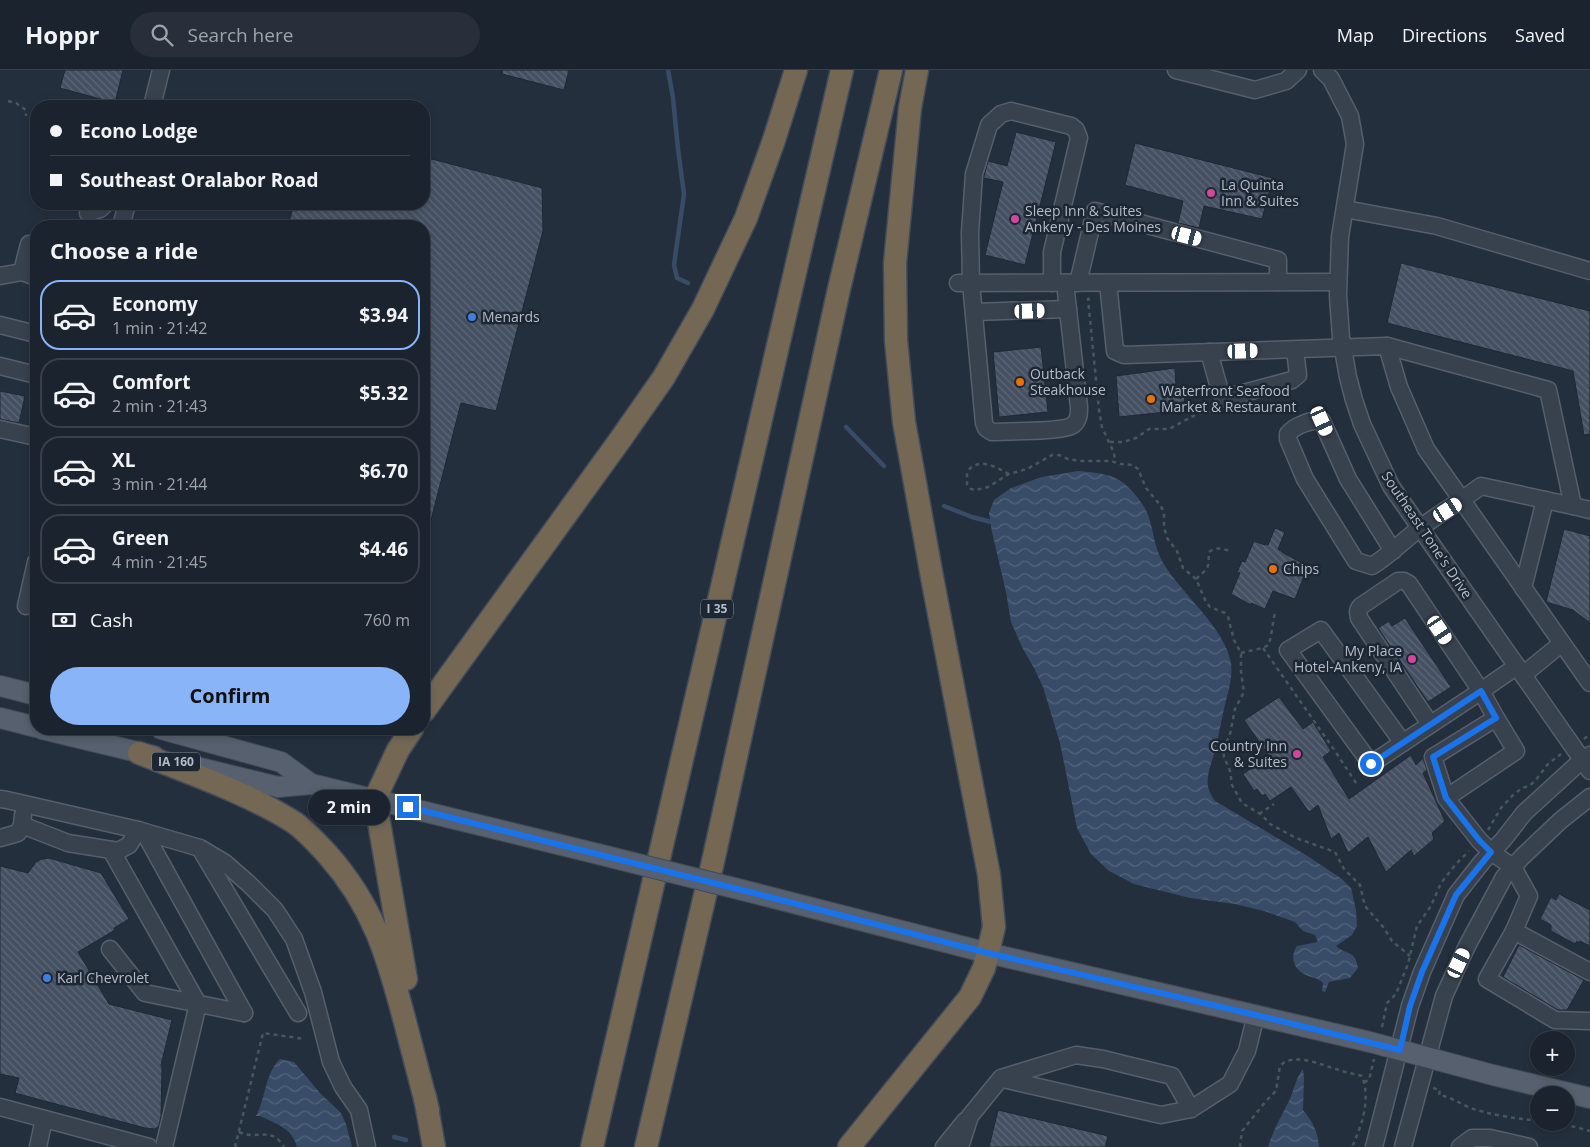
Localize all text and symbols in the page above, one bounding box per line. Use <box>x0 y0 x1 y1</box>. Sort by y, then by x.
search box <box>130 12 480 57</box>
text: Hoppr <box>25 18 100 51</box>
icon: search <box>148 21 176 49</box>
text: Search here <box>188 22 293 48</box>
text: Map <box>1337 23 1374 47</box>
text: Directions <box>1402 23 1487 47</box>
text: Saved <box>1515 23 1565 47</box>
text: Econo Lodge <box>80 118 198 144</box>
text: Southeast Oralabor Road <box>80 167 318 193</box>
place label: La Quinta Inn & Suites <box>1221 175 1299 210</box>
marker: La Quinta Inn & Suites <box>1205 187 1217 199</box>
place label: Sleep Inn & Suites Ankeny - Des Moines <box>1025 201 1161 236</box>
marker: Sleep Inn & Suites Ankeny - Des Moines <box>1009 213 1021 225</box>
car <box>1170 225 1203 247</box>
text: Choose a ride <box>50 235 198 265</box>
text: Economy <box>112 291 198 317</box>
icon: car <box>52 293 97 338</box>
text: $3.94 <box>359 302 408 328</box>
car <box>1014 303 1045 319</box>
place label: Menards <box>482 307 540 326</box>
marker: Menards <box>466 311 478 323</box>
text: 1 min · 21:42 <box>112 317 207 339</box>
car <box>1227 343 1258 359</box>
place label: Outback Steakhouse <box>1030 364 1106 399</box>
text: Comfort <box>112 369 191 395</box>
icon: car <box>52 371 97 416</box>
marker: Outback Steakhouse <box>1014 376 1026 388</box>
text: $5.32 <box>359 380 408 406</box>
place label: Waterfront Seafood Market & Restaurant <box>1161 381 1296 416</box>
marker: Waterfront Seafood Market & Restaurant <box>1145 393 1157 405</box>
text: 2 min · 21:43 <box>112 395 207 417</box>
car <box>1309 404 1334 438</box>
text: XL <box>112 447 135 473</box>
icon: car <box>52 449 97 494</box>
text: $6.70 <box>359 458 408 484</box>
street label: Southeast Tone's Drive <box>1378 467 1477 602</box>
text: 3 min · 21:44 <box>112 473 207 495</box>
car <box>1431 496 1464 524</box>
text: Green <box>112 525 169 551</box>
icon: car <box>52 527 97 572</box>
text: $4.46 <box>359 536 408 562</box>
text: 4 min · 21:45 <box>112 551 207 573</box>
place label: Chips <box>1283 559 1320 578</box>
marker: Chips <box>1267 563 1279 575</box>
road number: I 35 <box>701 600 733 618</box>
icon: cash <box>50 606 78 634</box>
text: Cash <box>90 607 133 633</box>
text: 760 m <box>364 609 410 631</box>
car <box>1425 613 1454 647</box>
place label: My Place Hotel-Ankeny, IA <box>1294 641 1402 676</box>
marker: My Place Hotel-Ankeny, IA <box>1406 653 1418 665</box>
button: Confirm <box>50 667 410 725</box>
place label: Country Inn & Suites <box>1210 736 1287 771</box>
marker: Country Inn & Suites <box>1291 748 1303 760</box>
road number: IA 160 <box>152 752 200 772</box>
route start <box>1360 753 1382 775</box>
callout: 2 min <box>308 790 390 824</box>
text: 2 min <box>327 796 371 818</box>
route end <box>397 796 419 818</box>
car <box>1445 946 1472 980</box>
place label: Karl Chevrolet <box>57 968 149 987</box>
marker: Karl Chevrolet <box>41 972 53 984</box>
map controls <box>1530 1031 1575 1131</box>
button: + <box>1530 1031 1575 1076</box>
button: − <box>1530 1086 1575 1131</box>

